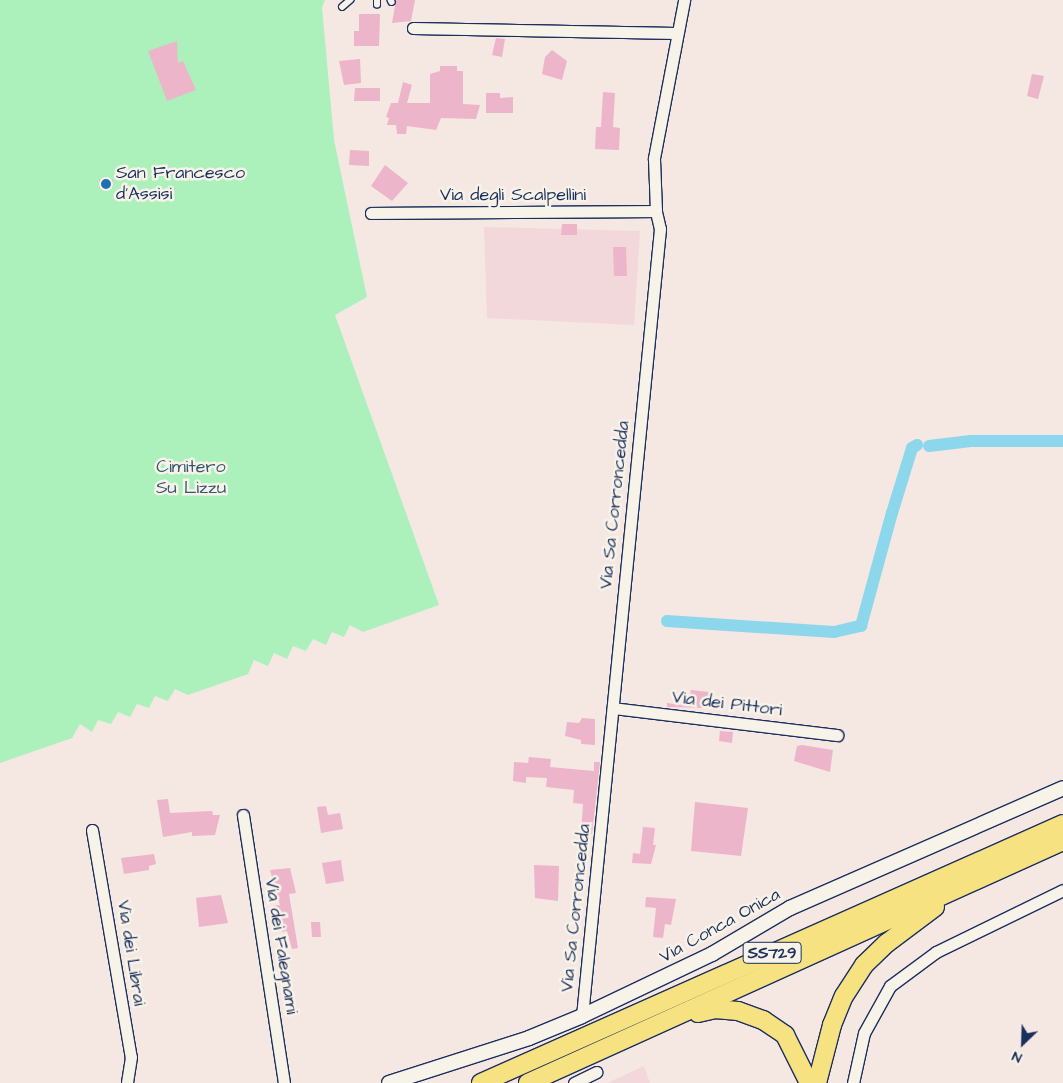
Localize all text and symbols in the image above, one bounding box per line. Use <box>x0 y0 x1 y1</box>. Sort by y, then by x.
place label: San Francesco d'Assisi <box>116 163 245 205</box>
marker: San Francesco d'Assisi <box>100 178 112 190</box>
street label: Via degli Scalpellini <box>440 184 586 206</box>
street label: Via Sa Corroncedda <box>595 420 635 590</box>
park label: Cimitero Su Lizzu <box>156 457 226 499</box>
street label: Via dei Pittori <box>671 687 783 721</box>
street label: Via Sa Corroncedda <box>556 823 596 993</box>
street label: Via dei Falegnami <box>260 876 302 1016</box>
street label: Via Conca Onica <box>656 884 784 968</box>
street label: Via dei Librai <box>112 899 150 1007</box>
road number: SS729 <box>742 940 802 966</box>
north arrow <box>998 1018 1048 1068</box>
text: N <box>1009 1046 1025 1068</box>

